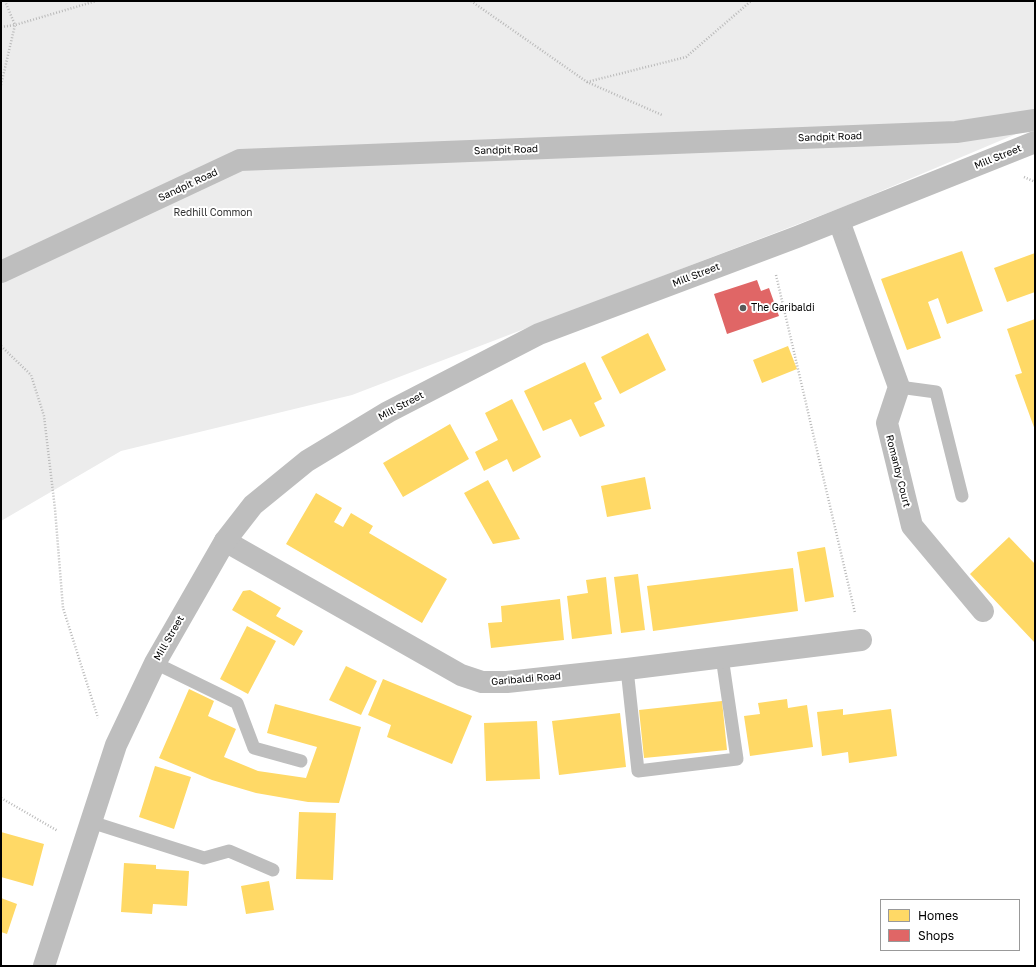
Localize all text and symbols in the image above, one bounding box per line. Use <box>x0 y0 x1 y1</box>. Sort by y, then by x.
street label: Sandpit Road <box>798 130 862 144</box>
street label: Mill Street <box>973 142 1023 172</box>
street label: Sandpit Road <box>474 143 538 157</box>
street label: Sandpit Road <box>156 166 220 204</box>
park label: Redhill Common <box>173 207 253 219</box>
street label: Mill Street <box>671 260 721 290</box>
place label: The Garibaldi <box>751 302 815 314</box>
marker: The Garibaldi <box>738 303 748 313</box>
street label: Mill Street <box>376 389 426 423</box>
street label: Romanby Court <box>883 433 913 509</box>
street label: Mill Street <box>151 613 187 663</box>
street label: Garibaldi Road <box>491 670 561 688</box>
legend <box>880 899 1020 951</box>
text: Homes <box>918 908 958 923</box>
text: Shops <box>918 928 954 943</box>

